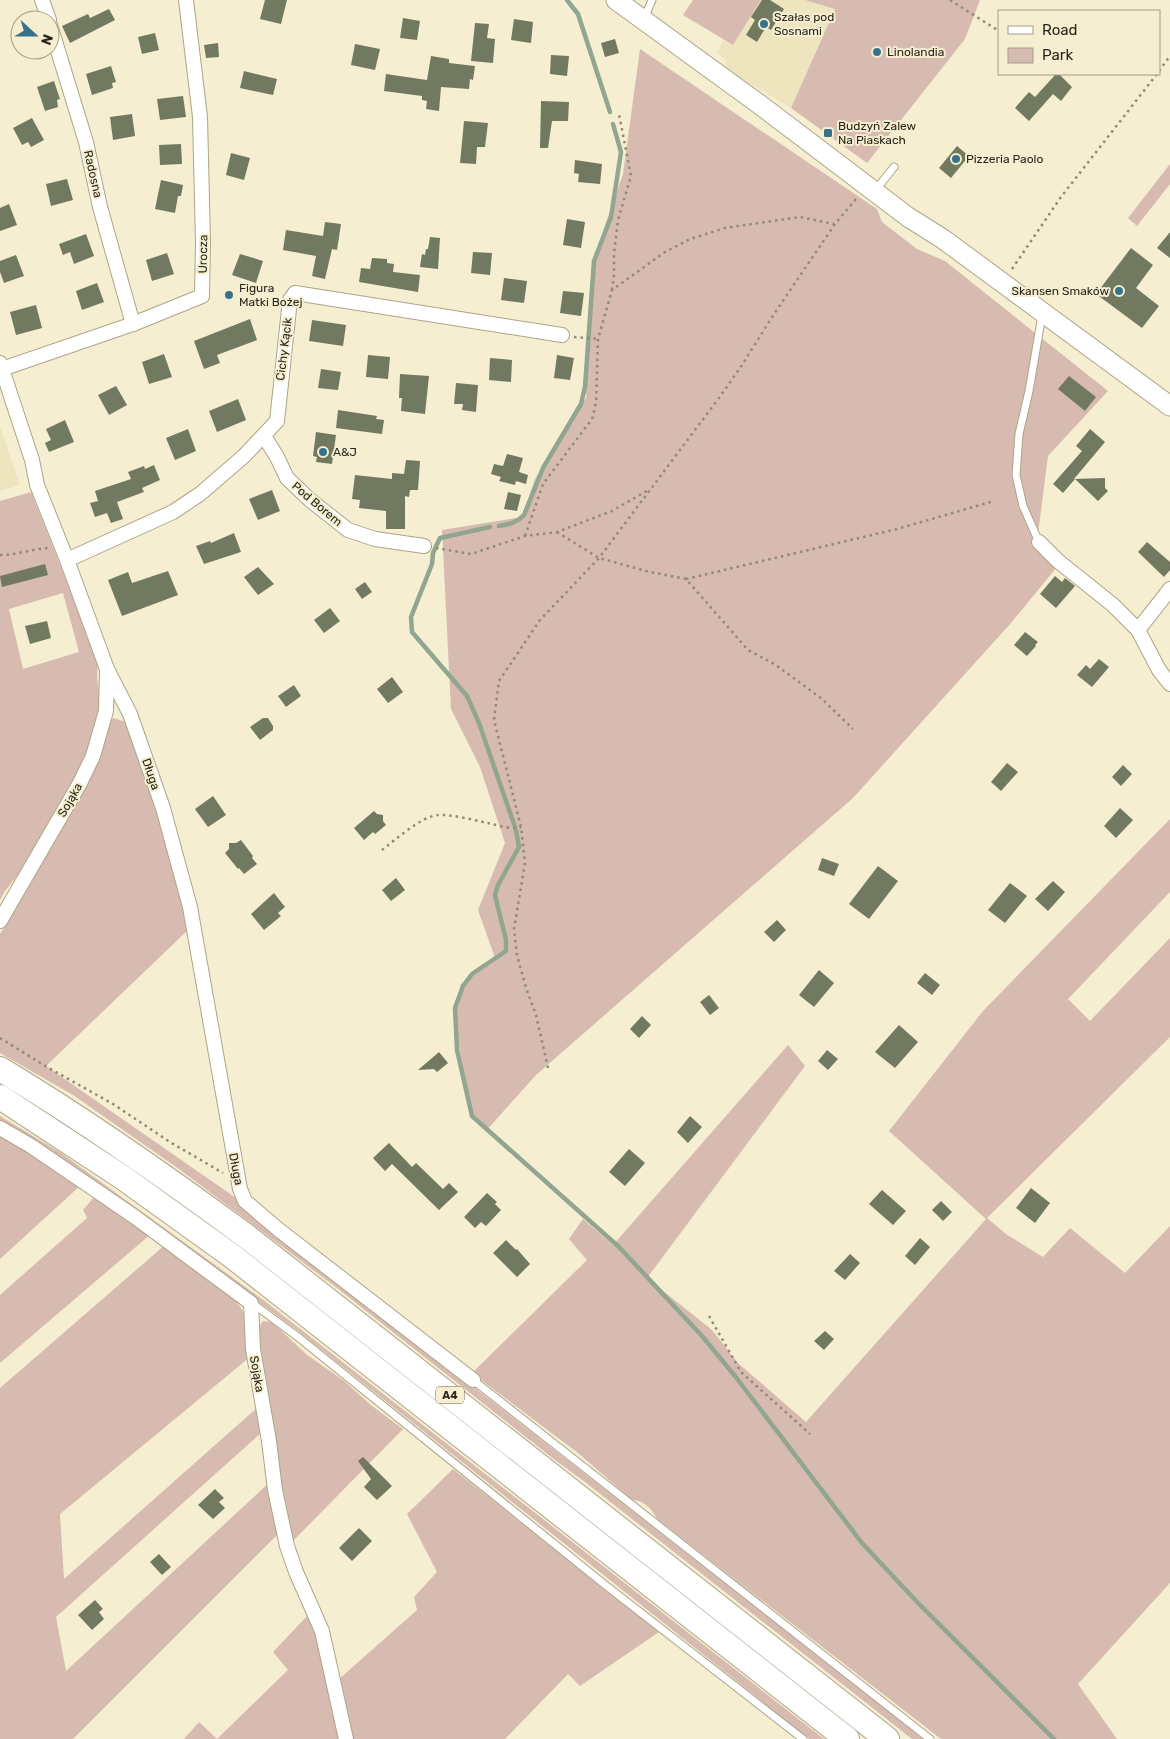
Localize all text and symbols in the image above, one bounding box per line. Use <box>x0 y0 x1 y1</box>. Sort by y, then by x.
north arrow <box>10 10 60 60</box>
place label: Szałas pod Sosnami <box>774 10 834 38</box>
legend <box>998 10 1160 75</box>
marker: Szałas pod Sosnami <box>758 18 770 30</box>
text: Road <box>1042 21 1078 39</box>
text: N <box>37 32 56 47</box>
place label: Linolandia <box>887 45 944 59</box>
marker: Linolandia <box>871 46 883 58</box>
text: Park <box>1042 46 1073 64</box>
place label: Budzyń Zalew Na Piaskach <box>838 119 917 147</box>
marker: Budzyń Zalew Na Piaskach <box>822 127 834 139</box>
street label: Radosna <box>81 149 105 199</box>
place label: Pizzeria Paolo <box>966 152 1044 166</box>
marker: Pizzeria Paolo <box>950 153 962 165</box>
street label: Urocza <box>196 234 210 274</box>
place label: Figura Matki Bożej <box>239 281 302 309</box>
place label: Skansen Smaków <box>1012 284 1109 298</box>
marker: Skansen Smaków <box>1113 285 1125 297</box>
marker: Figura Matki Bożej <box>223 289 235 301</box>
street label: Cichy Kącik <box>273 316 295 381</box>
place label: A&J <box>333 445 357 459</box>
marker: A&J <box>317 446 329 458</box>
street label: Pod Borem <box>289 479 345 529</box>
street label: Długa <box>139 756 163 792</box>
street label: Sojąka <box>55 781 85 819</box>
street label: Długa <box>226 1152 246 1186</box>
street label: Sojąka <box>247 1355 267 1393</box>
road number: A4 <box>436 1386 464 1404</box>

